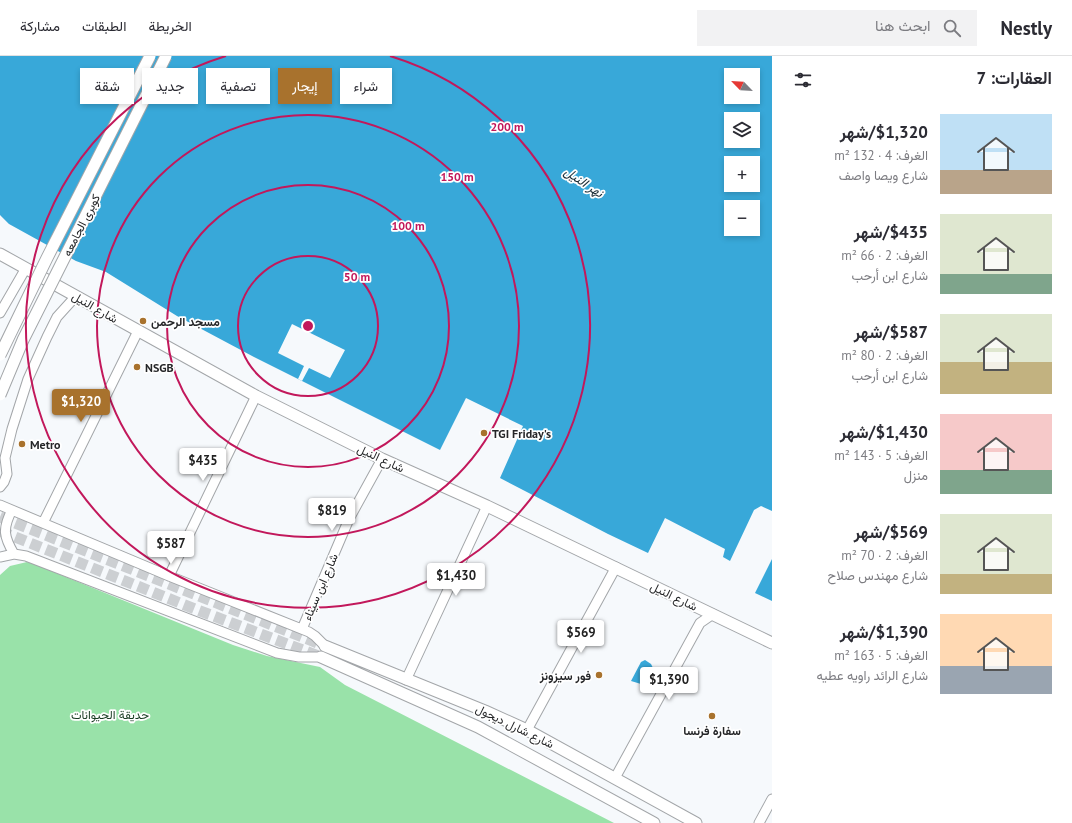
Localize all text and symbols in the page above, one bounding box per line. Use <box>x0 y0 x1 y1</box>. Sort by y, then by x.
search box <box>697 10 977 46</box>
text: ابحث هنا <box>875 16 931 35</box>
text: Nestly <box>1001 16 1052 40</box>
text: مشاركة <box>20 17 60 35</box>
text: الطبقات <box>82 17 126 35</box>
text: الخريطة <box>148 17 192 35</box>
icon: search <box>941 17 963 39</box>
text: العقارات: 7 <box>977 67 1052 89</box>
chip: شقة <box>80 68 134 104</box>
chip: جديد <box>142 68 198 104</box>
chip: تصفية <box>206 68 270 104</box>
chip: إيجار <box>278 68 332 104</box>
chip: شراء <box>340 68 392 104</box>
north arrow <box>724 68 760 104</box>
map controls <box>724 68 760 236</box>
icon: filters <box>792 69 814 91</box>
button: layers <box>724 112 760 148</box>
text: 200 m <box>490 119 524 134</box>
text: $1,320/شهر <box>840 121 928 143</box>
icon: home <box>972 130 1020 178</box>
text: الغرف: 4 · 132 m² <box>834 147 928 164</box>
button: + <box>724 156 760 192</box>
water label: نهر النيل <box>561 163 608 202</box>
text: شارع ويصا واصف <box>839 167 928 184</box>
text: 150 m <box>440 169 474 184</box>
street label: كوبرى الجامعه <box>59 191 104 259</box>
button: − <box>724 200 760 236</box>
text: 100 m <box>391 218 425 233</box>
text: $435/شهر <box>854 221 928 243</box>
icon: home <box>972 230 1020 278</box>
text: الغرف: 2 · 66 m² <box>841 247 928 264</box>
text: شارع ابن أرحب <box>851 267 928 284</box>
text: 50 m <box>344 269 370 284</box>
street label: شارع النيل <box>68 288 121 328</box>
place label: مسجد الرحمن <box>151 314 220 330</box>
marker: مسجد الرحمن <box>138 316 148 326</box>
centre of rings <box>301 319 315 333</box>
text: $587/شهر <box>854 321 928 343</box>
icon: home <box>972 330 1020 378</box>
text: الغرف: 2 · 80 m² <box>841 347 928 364</box>
place label: NSGB <box>145 360 174 375</box>
marker: NSGB <box>132 362 142 372</box>
text: شارع ابن أرحب <box>851 367 928 384</box>
pin: $1,320 <box>48 389 114 423</box>
text: $1,320 <box>61 393 101 410</box>
text: $1,430/شهر <box>840 421 928 443</box>
place label: TGI Friday's <box>492 426 551 441</box>
marker: TGI Friday's <box>479 428 489 438</box>
icon: home <box>972 430 1020 478</box>
place label: Metro <box>30 437 61 452</box>
marker: Metro <box>17 439 27 449</box>
street label: شارع النيل <box>354 441 407 477</box>
text: الغرف: 5 · 143 m² <box>834 447 928 464</box>
pin: $435 <box>179 448 227 482</box>
text: $435 <box>188 452 218 469</box>
text: منزل <box>904 467 928 484</box>
pin: $819 <box>308 498 356 532</box>
text: $819 <box>317 502 347 519</box>
text: $569/شهر <box>854 521 928 543</box>
icon: home <box>972 530 1020 578</box>
pin: $587 <box>147 531 195 565</box>
text: $587 <box>156 535 186 552</box>
text: الغرف: 2 · 70 m² <box>841 547 928 564</box>
street label: شارع ابن سيناء <box>299 551 343 624</box>
pin: $1,430 <box>423 563 489 597</box>
text: $1,430 <box>436 567 476 584</box>
text: شارع مهندس صلاح <box>827 567 928 584</box>
street label: شارع النيل <box>647 578 700 616</box>
pin: $569 <box>557 620 605 654</box>
text: $1,390/شهر <box>840 621 928 643</box>
text: $569 <box>566 624 596 641</box>
icon: home <box>972 630 1020 678</box>
text: الغرف: 5 · 163 m² <box>834 647 928 664</box>
pin: $1,390 <box>636 667 702 701</box>
text: شارع الرائد راويه عطيه <box>816 667 928 684</box>
place label: فور سيزونز <box>539 668 591 684</box>
marker: فور سيزونز <box>594 670 604 680</box>
text: $1,390 <box>649 671 689 688</box>
street label: شارع شارل ديجول <box>473 701 557 753</box>
park label: حديقة الحيوانات <box>71 707 149 723</box>
marker: سفارة فرنسا <box>707 711 717 721</box>
place label: سفارة فرنسا <box>683 723 741 739</box>

